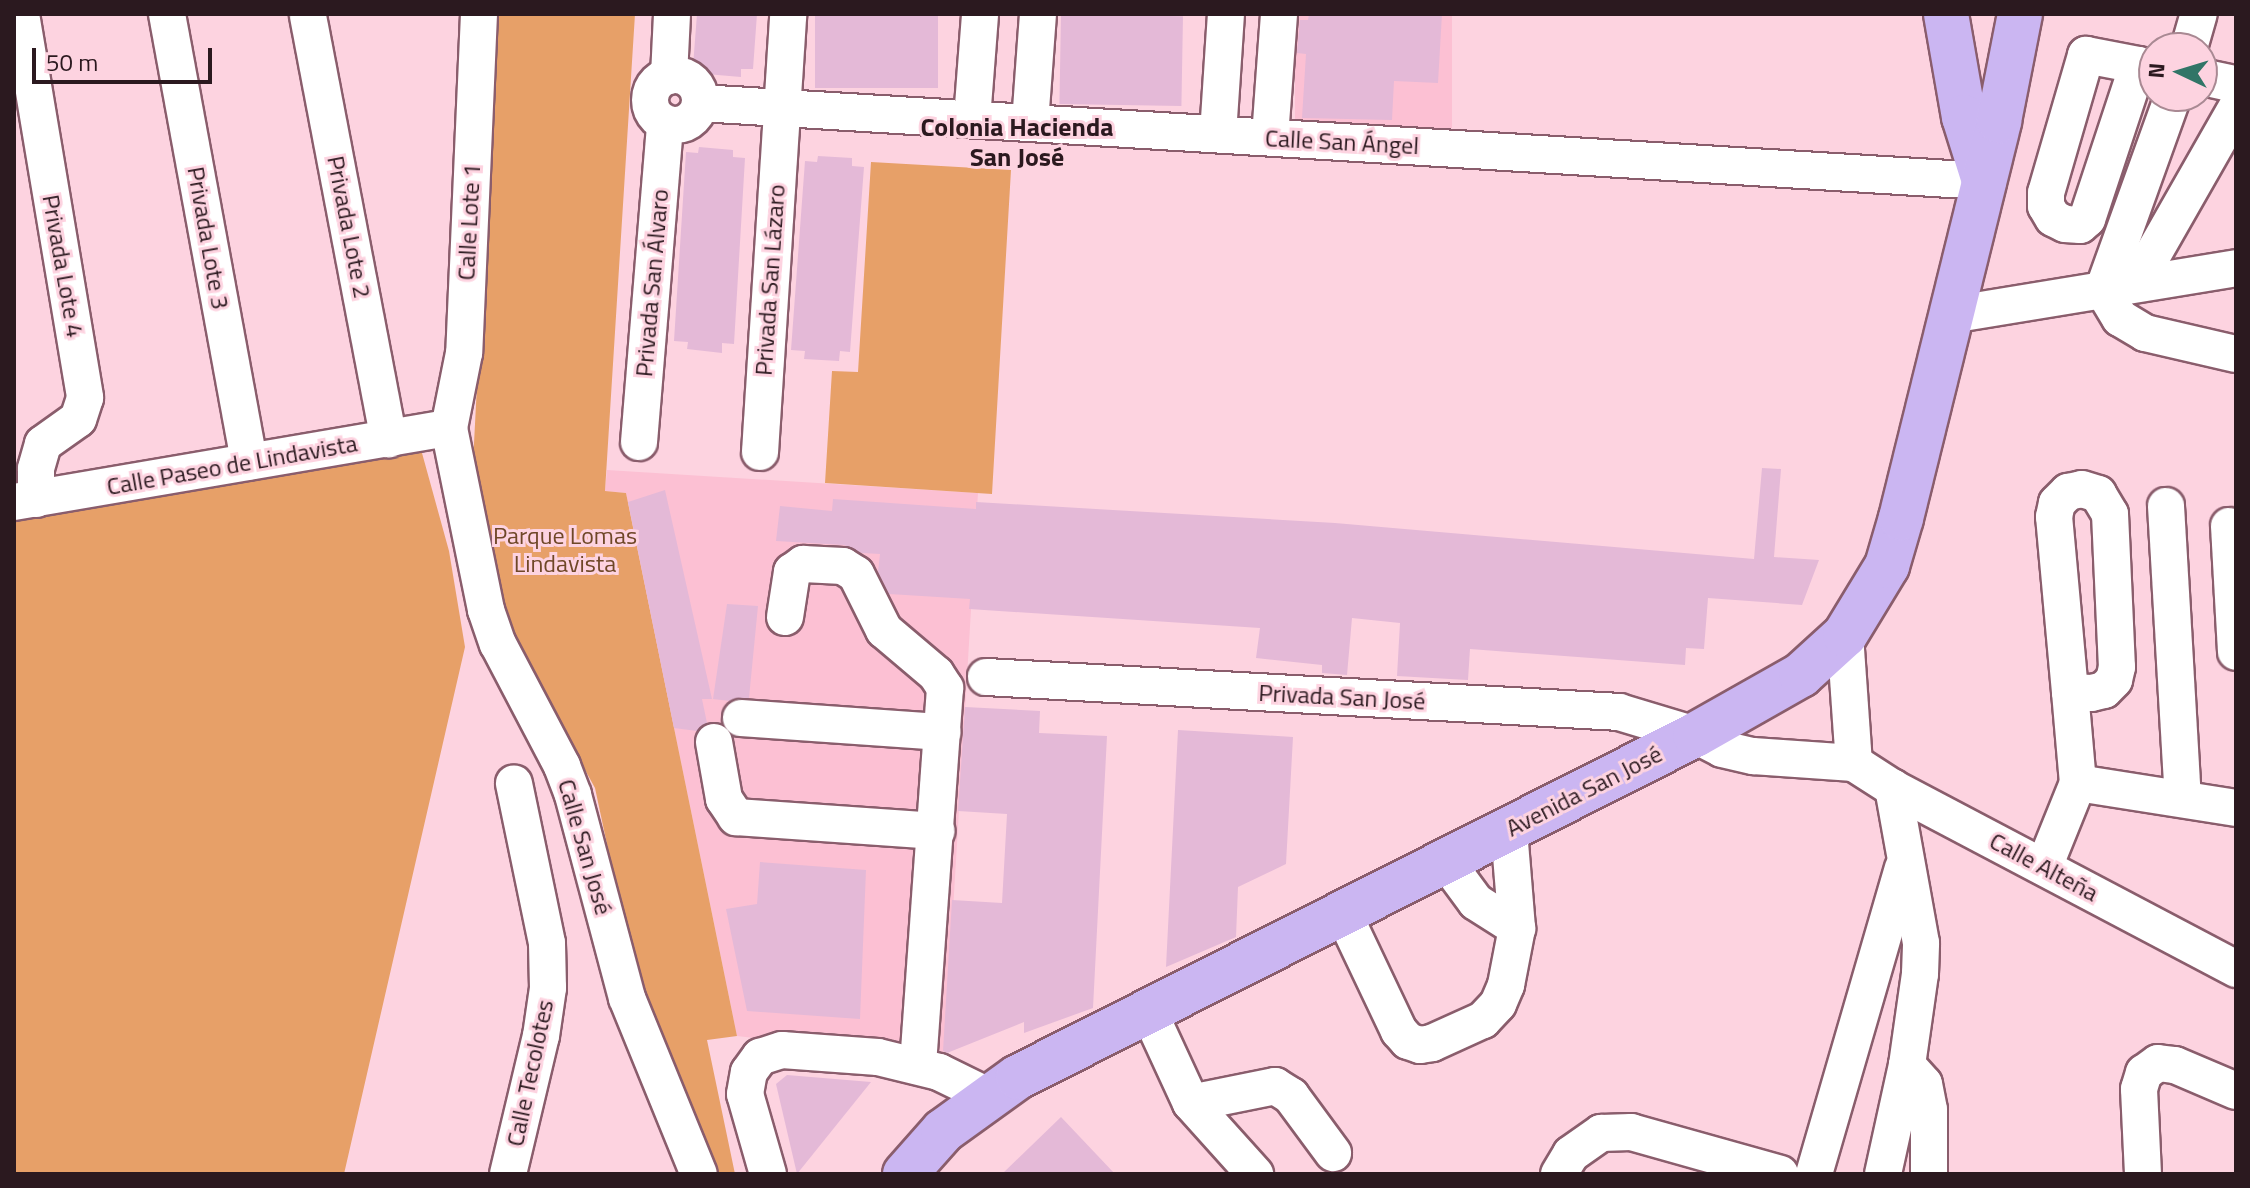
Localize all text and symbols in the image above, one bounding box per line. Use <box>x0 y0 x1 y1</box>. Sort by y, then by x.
scale bar <box>36 32 216 82</box>
north arrow <box>2138 32 2218 112</box>
text: 50 m <box>46 44 98 80</box>
text: N <box>2139 62 2174 79</box>
district label: Colonia Hacienda San José <box>920 111 1114 172</box>
street label: Calle San Ángel <box>1264 124 1420 160</box>
street label: Privada Lote 2 <box>321 153 377 301</box>
street label: Calle Lote 1 <box>452 163 486 281</box>
street label: Privada Lote 3 <box>181 164 235 312</box>
street label: Privada San Lázaro <box>749 183 791 377</box>
street label: Privada San Álvaro <box>629 188 675 378</box>
street label: Privada Lote 4 <box>36 192 90 340</box>
street label: Calle Paseo de Lindavista <box>105 429 359 501</box>
park label: Parque Lomas Lindavista <box>493 522 637 578</box>
street label: Privada San José <box>1258 678 1426 716</box>
street label: Avenida San José <box>1501 739 1667 843</box>
street label: Calle San José <box>552 776 618 918</box>
street label: Calle Alteña <box>1985 826 2103 908</box>
street label: Calle Tecolotes <box>500 997 560 1149</box>

